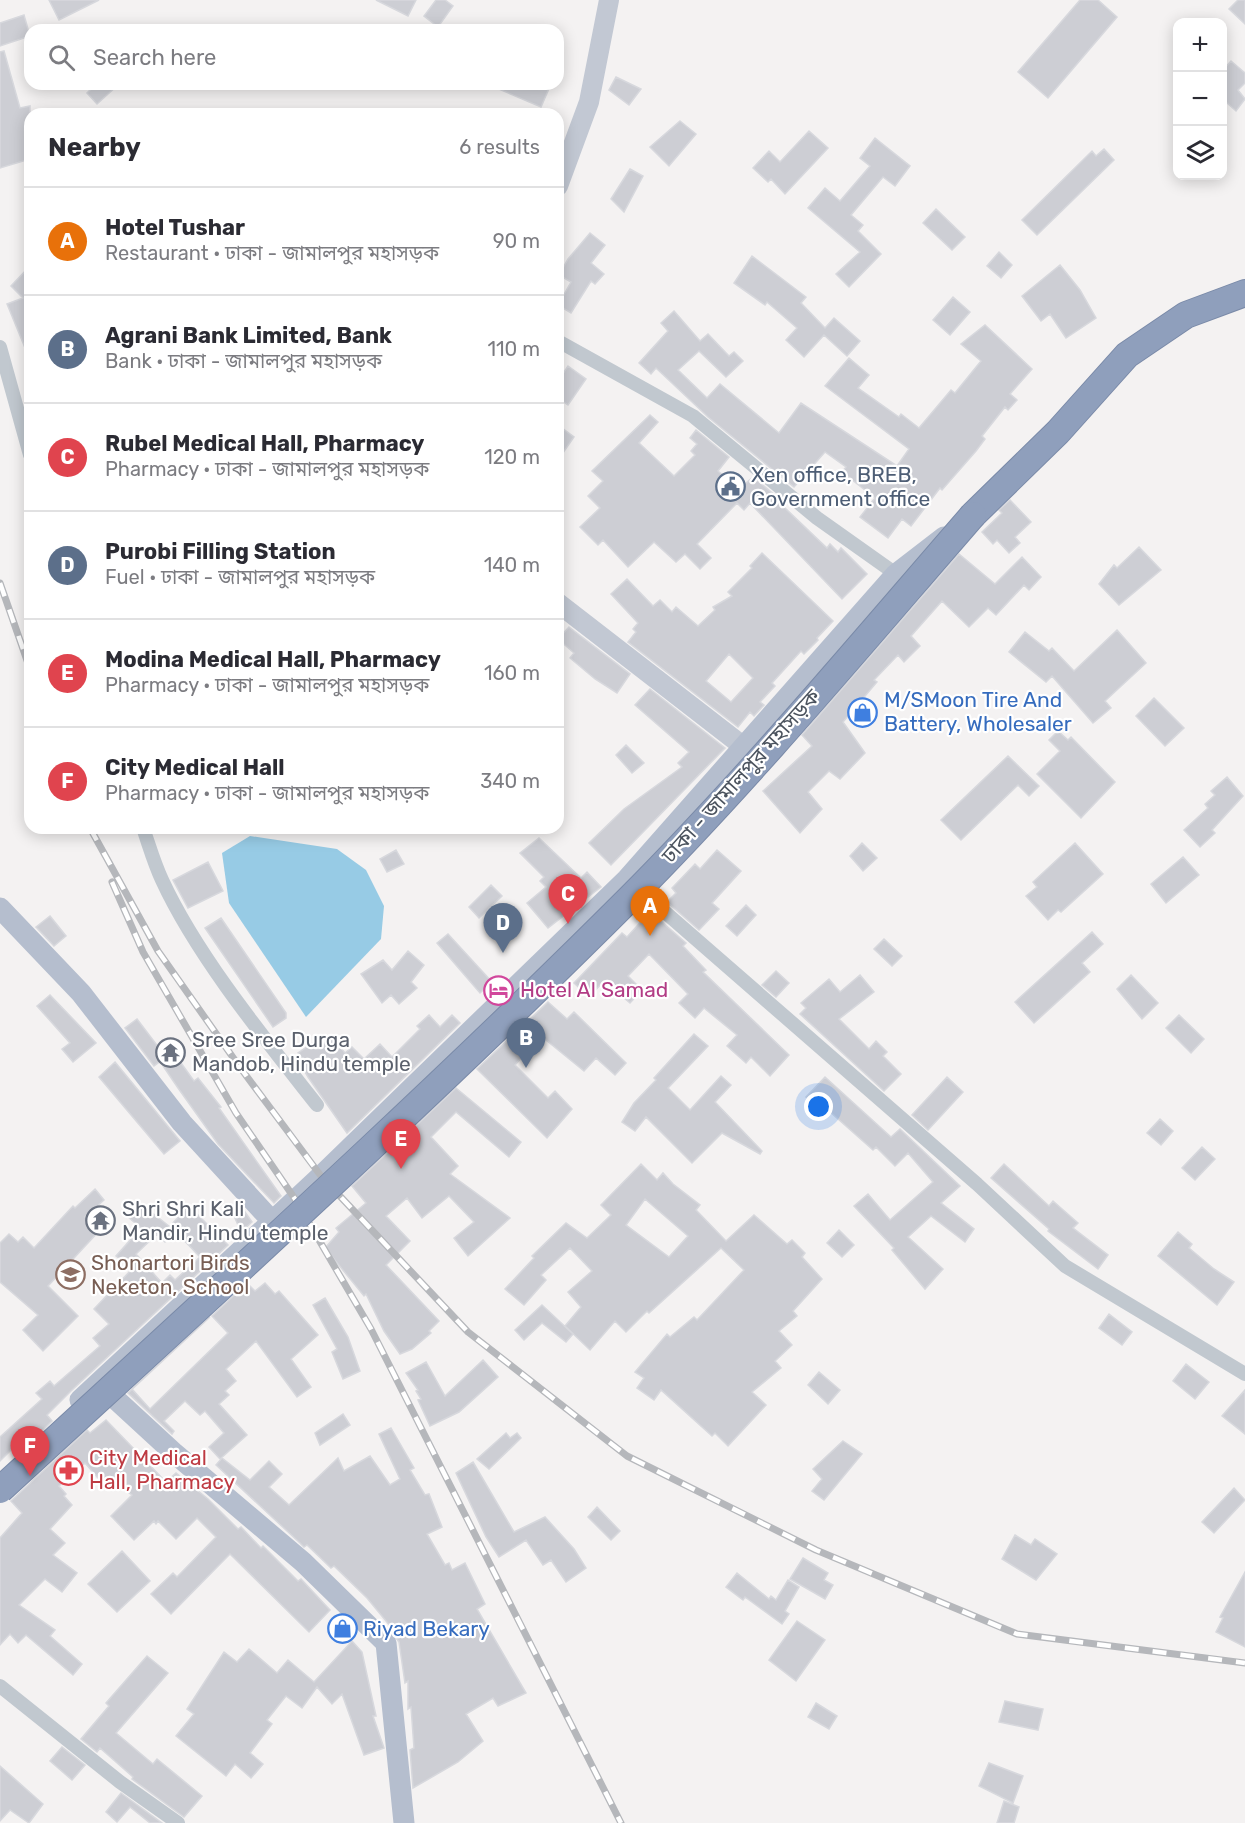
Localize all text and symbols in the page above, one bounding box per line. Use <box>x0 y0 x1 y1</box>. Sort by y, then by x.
map controls <box>1173 18 1227 180</box>
button: + <box>1173 18 1227 72</box>
search box <box>24 24 564 90</box>
icon: search <box>45 41 78 74</box>
text: Search here <box>93 44 216 71</box>
button: − <box>1173 72 1227 126</box>
button: layers <box>1173 126 1227 180</box>
text: Nearby <box>48 132 141 163</box>
text: 6 results <box>459 135 540 159</box>
text: Hotel Tushar <box>105 214 245 241</box>
text: A <box>60 229 75 253</box>
text: 90 m <box>493 229 540 253</box>
text: Restaurant · ঢাকা - জামালপুর মহাসড়ক <box>105 241 439 265</box>
text: Agrani Bank Limited, Bank <box>105 322 392 349</box>
text: B <box>60 337 75 361</box>
text: 110 m <box>488 337 540 361</box>
text: Bank · ঢাকা - জামালপুর মহাসড়ক <box>105 349 382 373</box>
text: Rubel Medical Hall, Pharmacy <box>105 430 424 457</box>
text: C <box>60 445 75 469</box>
text: 120 m <box>484 445 540 469</box>
text: Pharmacy · ঢাকা - জামালপুর মহাসড়ক <box>105 457 429 481</box>
place label: Xen office, BREB, Government office <box>751 462 930 511</box>
public building icon: Xen office, BREB, Government office <box>714 471 746 503</box>
text: Purobi Filling Station <box>105 538 336 565</box>
text: D <box>60 553 75 577</box>
text: 140 m <box>484 553 540 577</box>
text: Fuel · ঢাকা - জামালপুর মহাসড়ক <box>105 565 375 589</box>
text: Modina Medical Hall, Pharmacy <box>105 646 441 673</box>
text: E <box>61 661 74 685</box>
text: 160 m <box>484 661 540 685</box>
text: Pharmacy · ঢাকা - জামালপুর মহাসড়ক <box>105 673 429 697</box>
street label: ঢাকা - জামালপুর মহাসড়ক <box>655 683 826 868</box>
place label: M/SMoon Tire And Battery, Wholesaler <box>884 687 1072 736</box>
shop icon: M/SMoon Tire And Battery, Wholesaler <box>847 696 879 728</box>
text: City Medical Hall <box>105 754 285 781</box>
text: F <box>61 769 74 793</box>
text: 340 m <box>480 769 540 793</box>
text: Pharmacy · ঢাকা - জামালপুর মহাসড়ক <box>105 781 429 805</box>
pin: C <box>548 874 588 924</box>
pin: A <box>630 886 670 936</box>
pin: D <box>484 904 522 953</box>
hotel icon: Hotel Al Samad <box>483 974 515 1006</box>
place label: Hotel Al Samad <box>520 977 668 1002</box>
pin: B <box>506 1018 546 1068</box>
place label: Sree Sree Durga Mandob, Hindu temple <box>192 1027 411 1076</box>
temple icon: Sree Sree Durga Mandob, Hindu temple <box>155 1036 187 1068</box>
your location <box>804 1092 833 1121</box>
pin: E <box>382 1120 420 1169</box>
place label: Shri Shri Kali Mandir, Hindu temple <box>122 1196 328 1245</box>
temple icon: Shri Shri Kali Mandir, Hindu temple <box>85 1205 117 1237</box>
place label: Shonartori Birds Neketon, School <box>91 1250 250 1299</box>
school or university icon: Shonartori Birds Neketon, School <box>54 1259 86 1291</box>
pin: F <box>10 1426 50 1476</box>
place label: City Medical Hall, Pharmacy <box>89 1445 236 1494</box>
pharmacy icon: City Medical Hall, Pharmacy <box>52 1454 84 1486</box>
shop icon: Riyad Bekary <box>326 1613 358 1645</box>
place label: Riyad Bekary <box>363 1616 490 1641</box>

